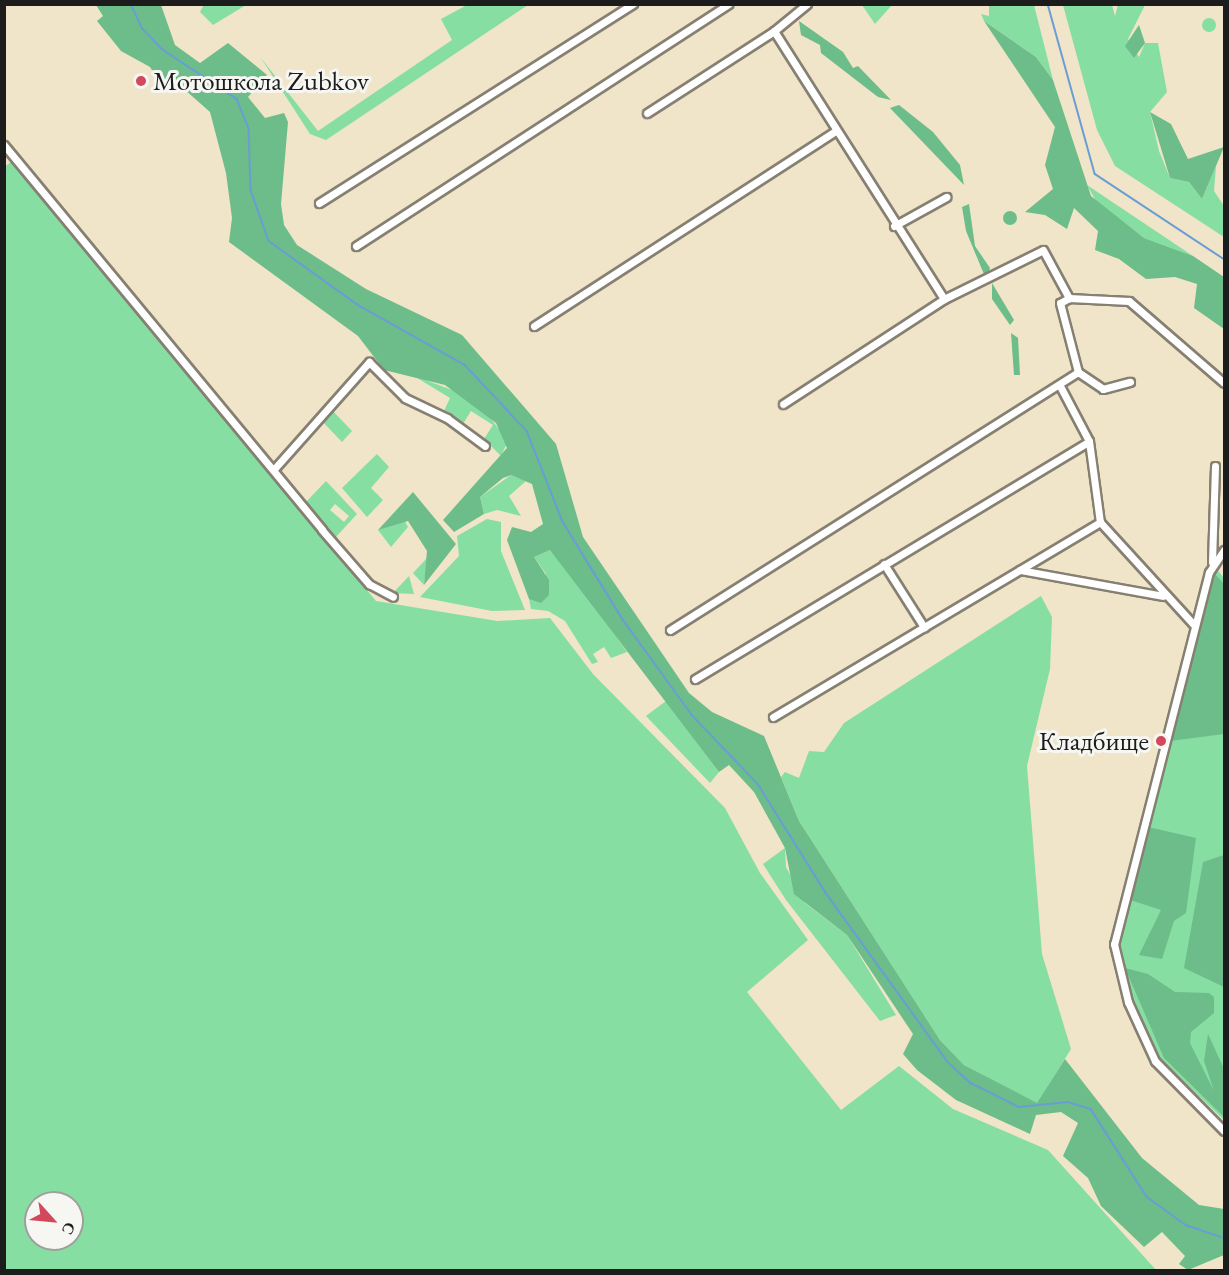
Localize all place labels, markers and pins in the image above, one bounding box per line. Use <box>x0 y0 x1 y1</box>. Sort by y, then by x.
place label: Мотошкола Zubkov <box>153 65 369 97</box>
marker: Мотошкола Zubkov <box>134 74 148 88</box>
place label: Кладбище <box>1039 725 1149 757</box>
marker: Кладбище <box>1154 734 1168 748</box>

